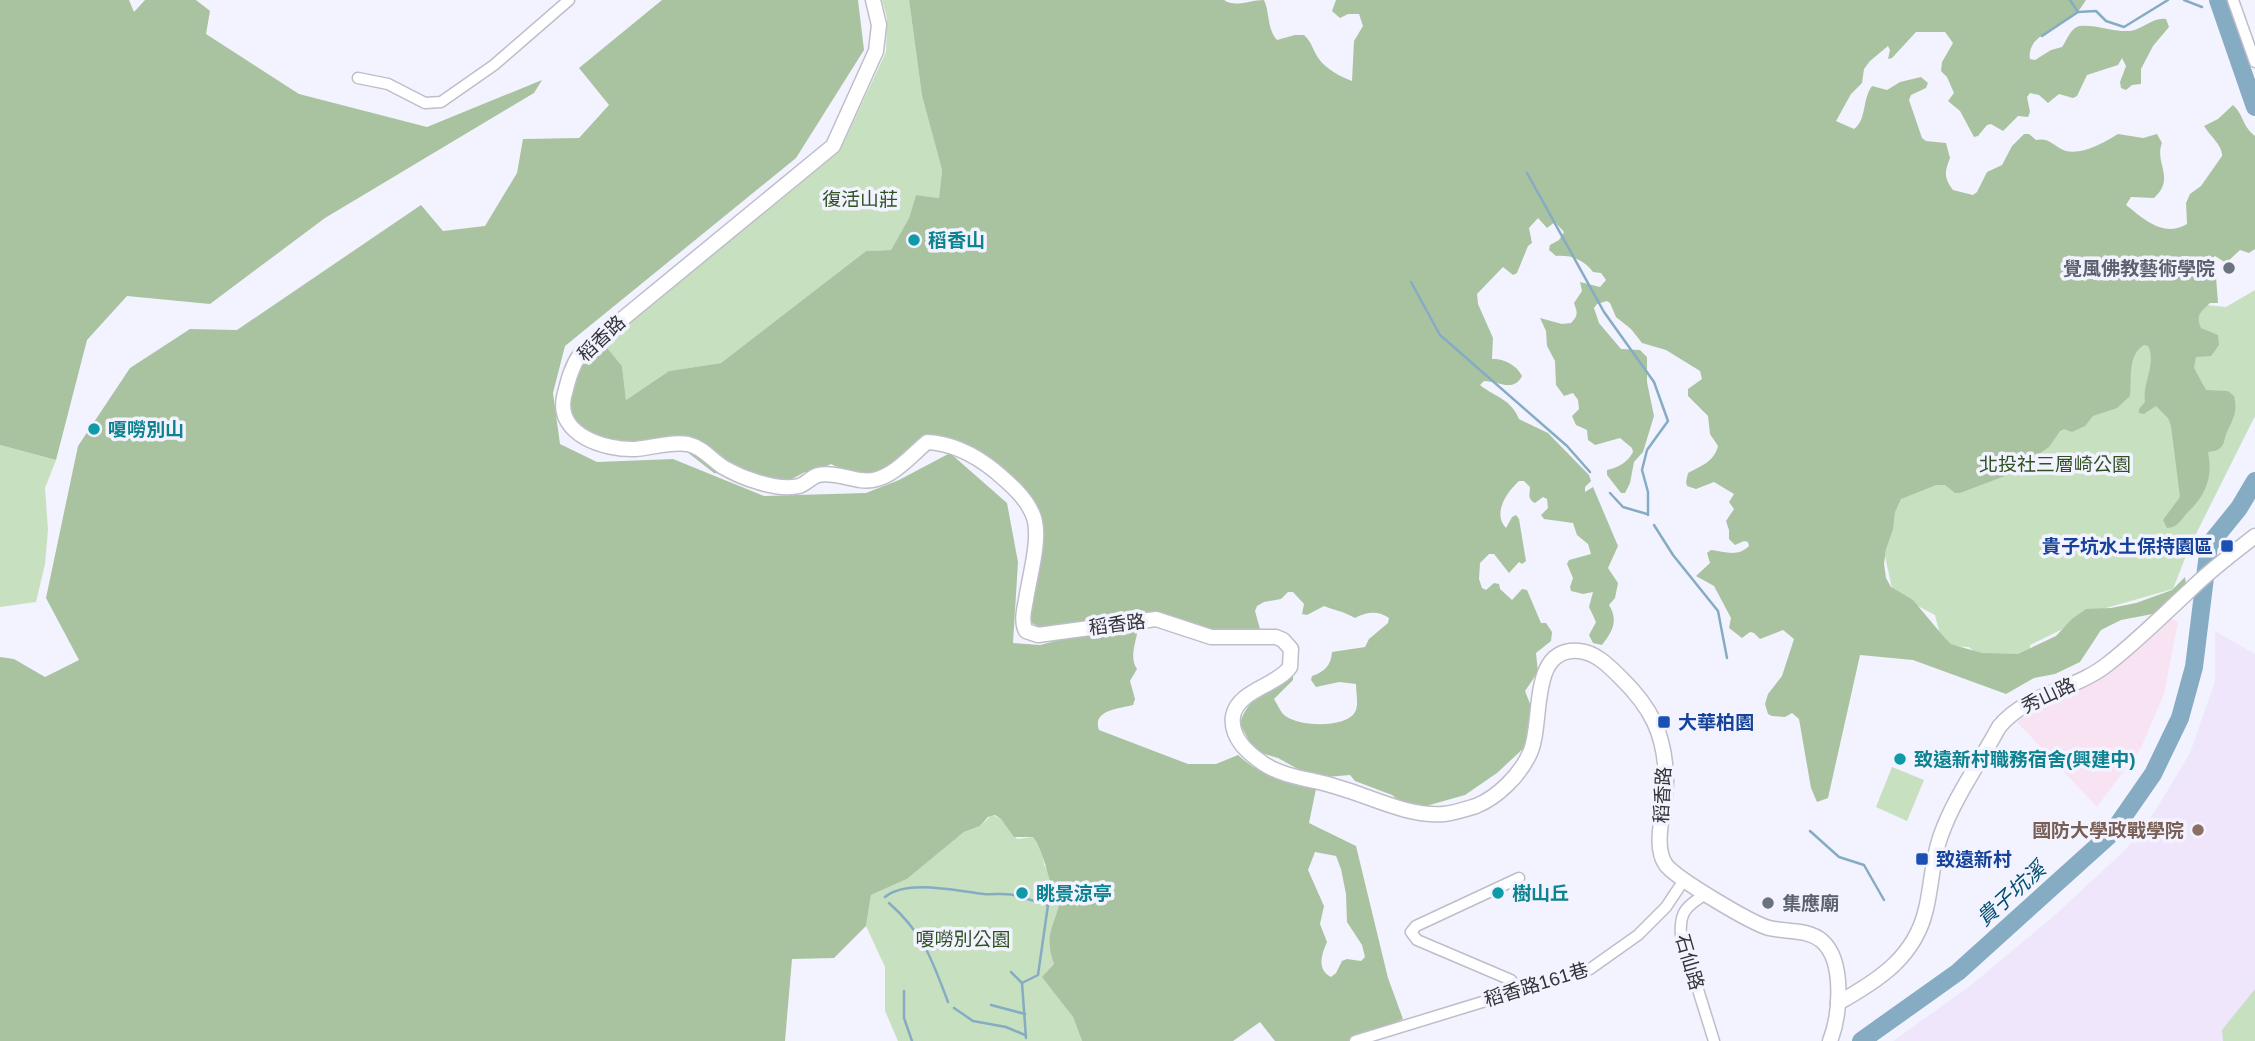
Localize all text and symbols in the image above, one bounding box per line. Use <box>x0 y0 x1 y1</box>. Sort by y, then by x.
park label: 復活山莊 <box>822 189 898 210</box>
place label: 稻香山 <box>928 230 985 251</box>
marker: 稻香山 <box>906 232 922 248</box>
place label: 覺風佛教藝術學院 <box>2063 258 2215 279</box>
marker: 覺風佛教藝術學院 <box>2221 260 2237 276</box>
street label: 稻香路 <box>573 311 629 365</box>
place label: 嗄嘮別山 <box>108 419 184 440</box>
marker: 嗄嘮別山 <box>86 421 102 437</box>
park label: 北投社三層崎公園 <box>1979 454 2131 475</box>
place label: 貴子坑水土保持園區 <box>2042 536 2213 557</box>
marker: 貴子坑水土保持園區 <box>2219 538 2235 554</box>
street label: 稻香路 <box>1087 611 1147 638</box>
street label: 秀山路 <box>2018 674 2078 717</box>
place label: 大華柏園 <box>1678 712 1754 733</box>
marker: 大華柏園 <box>1656 714 1672 730</box>
place label: 致遠新村職務宿舍(興建中) <box>1914 749 2136 770</box>
marker: 致遠新村職務宿舍(興建中) <box>1892 751 1908 767</box>
street label: 稻香路 <box>1651 766 1674 824</box>
place label: 國防大學政戰學院 <box>2032 820 2184 841</box>
marker: 國防大學政戰學院 <box>2190 822 2206 838</box>
place label: 致遠新村 <box>1936 849 2012 870</box>
marker: 致遠新村 <box>1914 851 1930 867</box>
water label: 貴子坑溪 <box>1972 855 2052 930</box>
place label: 眺景涼亭 <box>1036 883 1112 904</box>
place label: 樹山丘 <box>1512 883 1569 904</box>
marker: 眺景涼亭 <box>1014 885 1030 901</box>
marker: 樹山丘 <box>1490 885 1506 901</box>
place label: 集應廟 <box>1782 893 1839 914</box>
marker: 集應廟 <box>1760 895 1776 911</box>
park label: 嗄嘮別公園 <box>915 929 1011 950</box>
street label: 石仙路 <box>1672 932 1707 992</box>
street label: 稻香路161巷 <box>1482 959 1591 1010</box>

